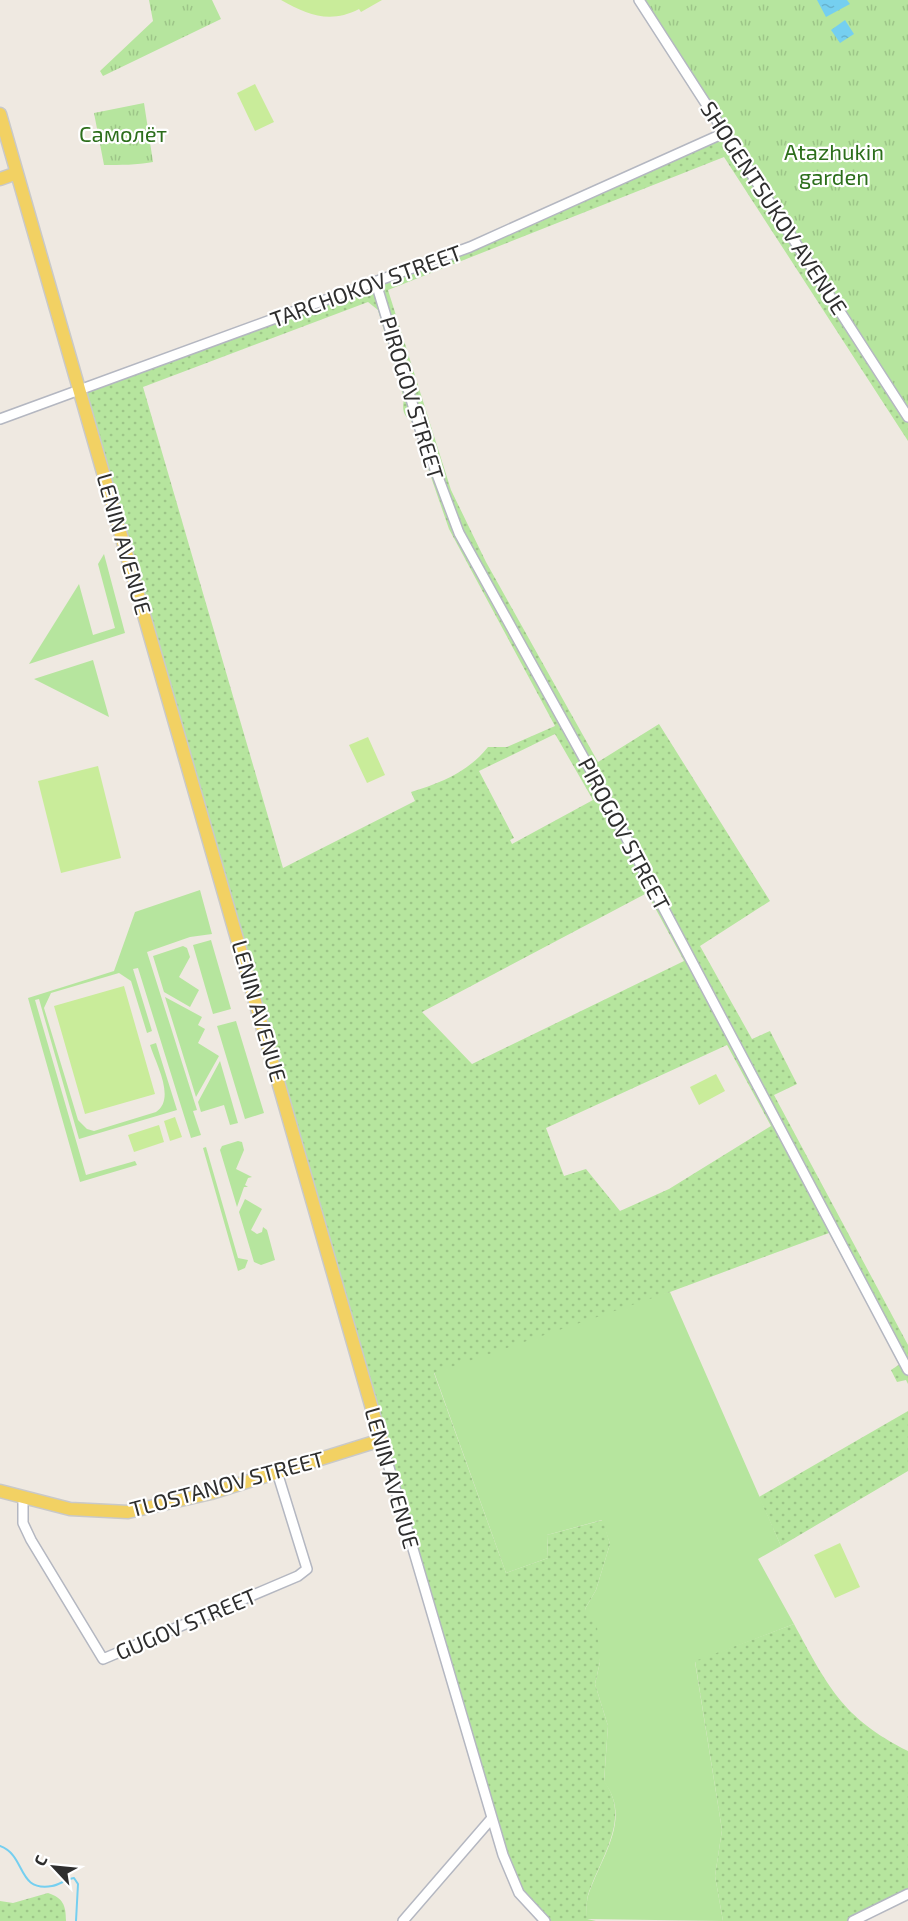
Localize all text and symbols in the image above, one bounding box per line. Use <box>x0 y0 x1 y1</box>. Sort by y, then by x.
street label: SHOGENTSUKOV AVENUE <box>696 96 853 319</box>
park label: Самолёт <box>79 120 167 146</box>
park label: Atazhukin garden <box>784 138 884 189</box>
street label: TARCHOKOV STREET <box>266 238 465 332</box>
street label: PIROGOV STREET <box>376 313 450 483</box>
street label: LENIN AVENUE <box>92 470 158 617</box>
street label: PIROGOV STREET <box>574 753 676 915</box>
street label: LENIN AVENUE <box>227 937 293 1084</box>
street label: LENIN AVENUE <box>360 1404 426 1551</box>
street label: TLOSTANOV STREET <box>127 1445 327 1521</box>
street label: GUGOV STREET <box>111 1582 260 1665</box>
north arrow <box>24 1837 84 1897</box>
text: С <box>29 1852 51 1869</box>

